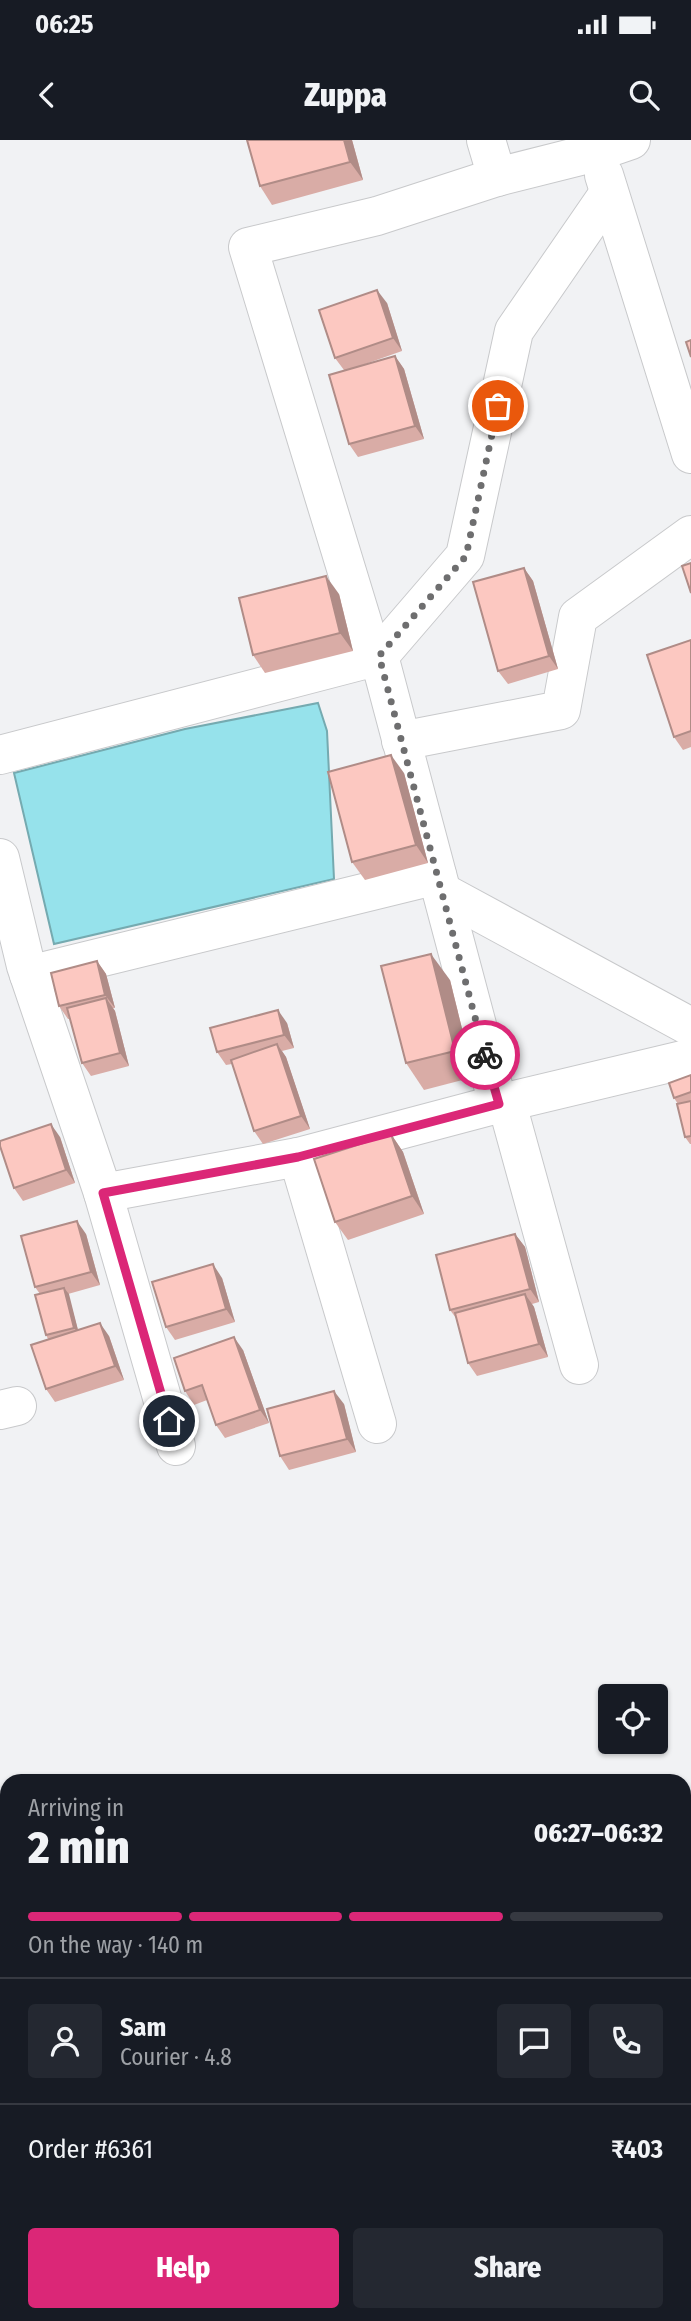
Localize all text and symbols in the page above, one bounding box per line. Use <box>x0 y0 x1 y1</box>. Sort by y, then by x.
text: 06:25 <box>35 9 94 40</box>
icon: back <box>28 76 66 114</box>
text: Zuppa <box>304 76 387 114</box>
icon: search <box>625 76 663 114</box>
pin <box>468 376 528 436</box>
icon: bag <box>479 387 517 425</box>
courier <box>450 1020 520 1090</box>
icon: bike <box>466 1036 504 1074</box>
pin <box>139 1391 199 1451</box>
icon: home <box>150 1402 188 1440</box>
map controls <box>598 1684 668 1754</box>
button: locate <box>598 1684 668 1754</box>
text: Arriving in <box>28 1794 124 1822</box>
text: 06:27–06:32 <box>534 1818 663 1849</box>
text: 2 min <box>28 1820 130 1875</box>
text: On the way · 140 m <box>28 1931 203 1959</box>
button: person <box>28 2004 102 2078</box>
button: chat <box>497 2004 571 2078</box>
button: phone <box>589 2004 663 2078</box>
text: Sam <box>120 2012 166 2043</box>
text: Courier · 4.8 <box>120 2043 232 2071</box>
text: Order #6361 <box>28 2134 153 2165</box>
text: ₹403 <box>611 2134 663 2165</box>
button: Help <box>28 2228 339 2308</box>
button: Share <box>353 2228 663 2308</box>

